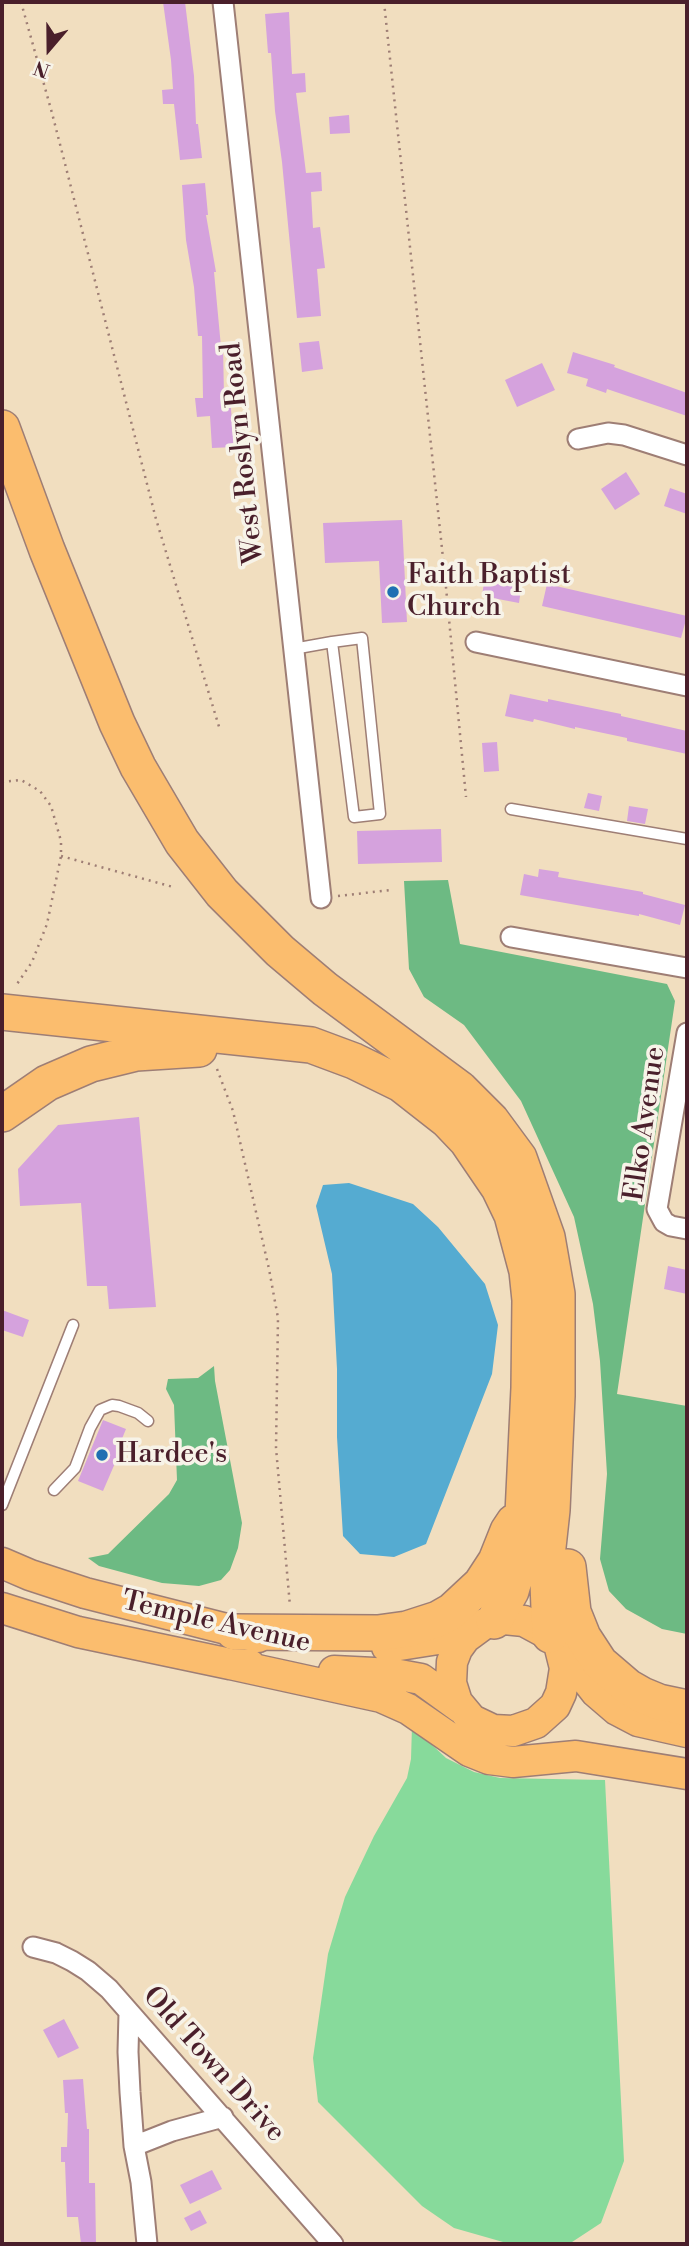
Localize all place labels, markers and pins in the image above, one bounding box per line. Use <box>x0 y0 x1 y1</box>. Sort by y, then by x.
place label: Faith Baptist Church <box>407 559 571 625</box>
marker: Faith Baptist Church <box>385 584 401 600</box>
place label: Hardee's <box>116 1438 227 1472</box>
marker: Hardee's <box>94 1447 110 1463</box>

